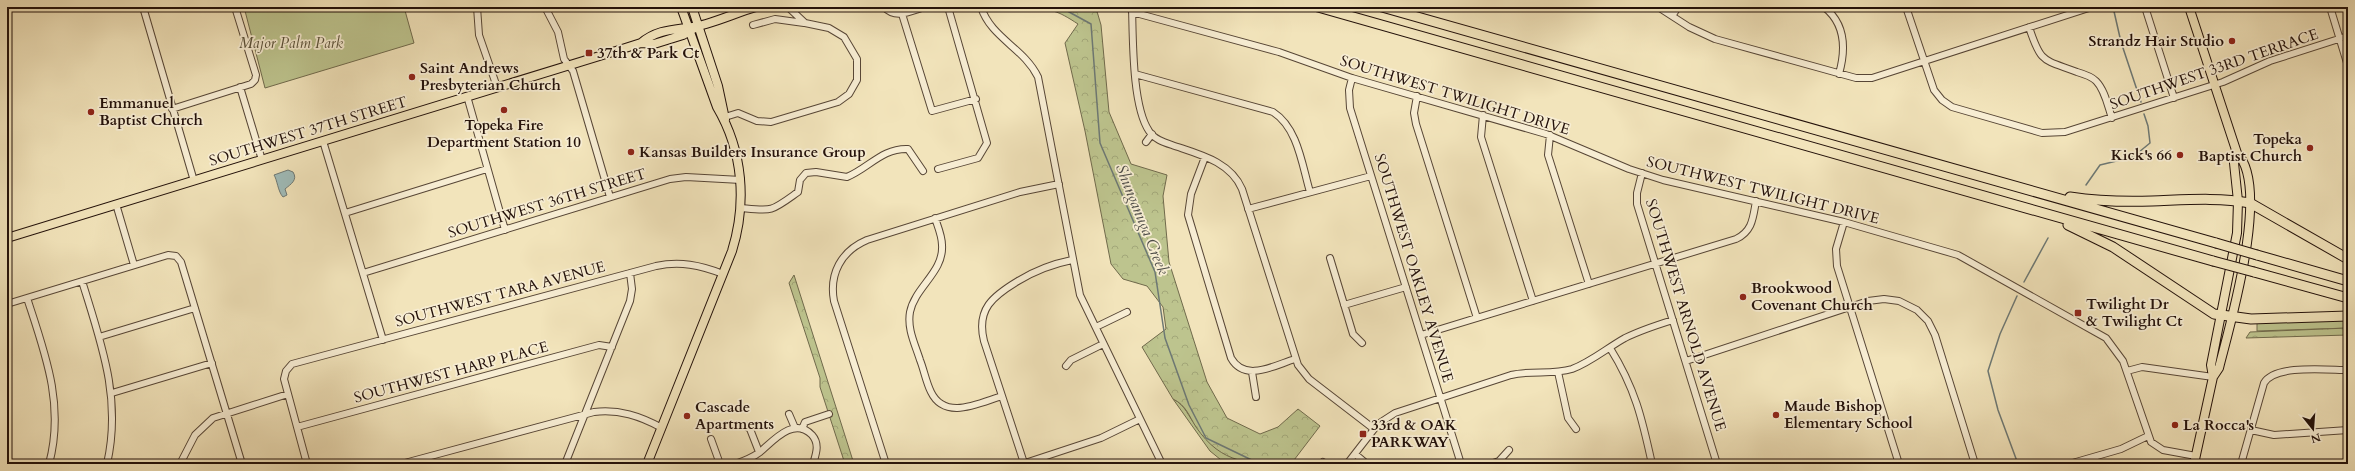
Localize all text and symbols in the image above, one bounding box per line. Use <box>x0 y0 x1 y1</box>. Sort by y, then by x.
street label: SOUTHWEST 33RD TERRACE <box>2107 24 2321 114</box>
place label: Strandz Hair Studio <box>2089 31 2224 51</box>
park label: Major Palm Park <box>239 33 344 53</box>
marker: Strandz Hair Studio <box>2227 36 2237 46</box>
place label: 37th & Park Ct <box>597 43 700 63</box>
marker: 37th & Park Ct <box>584 48 594 58</box>
street label: SOUTHWEST TWILIGHT DRIVE <box>1338 51 1572 139</box>
place label: Saint Andrews Presbyterian Church <box>420 58 562 95</box>
marker: Saint Andrews Presbyterian Church <box>407 72 417 82</box>
street label: SOUTHWEST 37TH STREET <box>207 91 409 171</box>
place label: Emmanuel Baptist Church <box>99 93 204 130</box>
marker: Topeka Fire Department Station 10 <box>499 105 509 115</box>
marker: Emmanuel Baptist Church <box>86 107 96 117</box>
place label: Topeka Fire Department Station 10 <box>427 115 581 152</box>
place label: Topeka Baptist Church <box>2198 129 2303 166</box>
place label: Kansas Builders Insurance Group <box>639 142 866 162</box>
marker: Topeka Baptist Church <box>2305 143 2315 153</box>
place label: Kick's 66 <box>2111 145 2172 165</box>
marker: Kansas Builders Insurance Group <box>626 147 636 157</box>
marker: Kick's 66 <box>2175 150 2185 160</box>
street label: SOUTHWEST OAKLEY AVENUE <box>1370 151 1458 385</box>
street label: SOUTHWEST TWILIGHT DRIVE <box>1645 151 1881 229</box>
water label: Shunganuga Creek <box>1110 161 1174 278</box>
street label: SOUTHWEST 36TH STREET <box>446 163 648 243</box>
street label: SOUTHWEST ARNOLD AVENUE <box>1641 196 1731 434</box>
street label: SOUTHWEST TARA AVENUE <box>393 256 607 332</box>
place label: Brookwood Covenant Church <box>1751 278 1873 315</box>
marker: Brookwood Covenant Church <box>1738 292 1748 302</box>
place label: Twilight Dr & Twilight Ct <box>2086 294 2183 331</box>
marker: Twilight Dr & Twilight Ct <box>2073 308 2083 318</box>
street label: SOUTHWEST HARP PLACE <box>352 336 550 408</box>
place label: Maude Bishop Elementary School <box>1784 396 1913 433</box>
place label: Cascade Apartments <box>695 397 774 434</box>
north arrow <box>2293 409 2333 449</box>
marker: Maude Bishop Elementary School <box>1771 410 1781 420</box>
marker: Cascade Apartments <box>682 411 692 421</box>
place label: 33rd & OAK PARKWAY <box>1371 415 1458 452</box>
place label: La Rocca's <box>2183 415 2254 435</box>
marker: La Rocca's <box>2170 420 2180 430</box>
marker: 33rd & OAK PARKWAY <box>1358 429 1368 439</box>
text: N <box>2309 430 2323 447</box>

